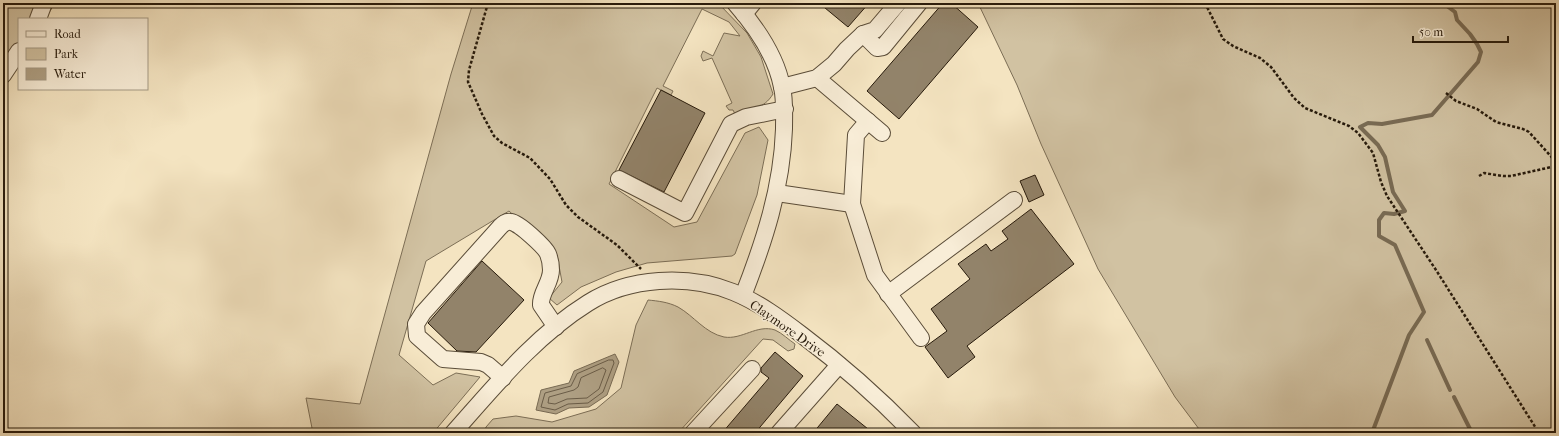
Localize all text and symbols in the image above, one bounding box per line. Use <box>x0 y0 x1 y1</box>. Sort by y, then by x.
legend <box>18 18 148 90</box>
scale bar <box>1413 18 1508 44</box>
text: 50 m <box>1419 25 1443 39</box>
text: Road <box>54 27 81 41</box>
text: Park <box>54 47 79 61</box>
text: Water <box>53 67 87 81</box>
street label: Claymore Drive <box>747 297 829 360</box>

